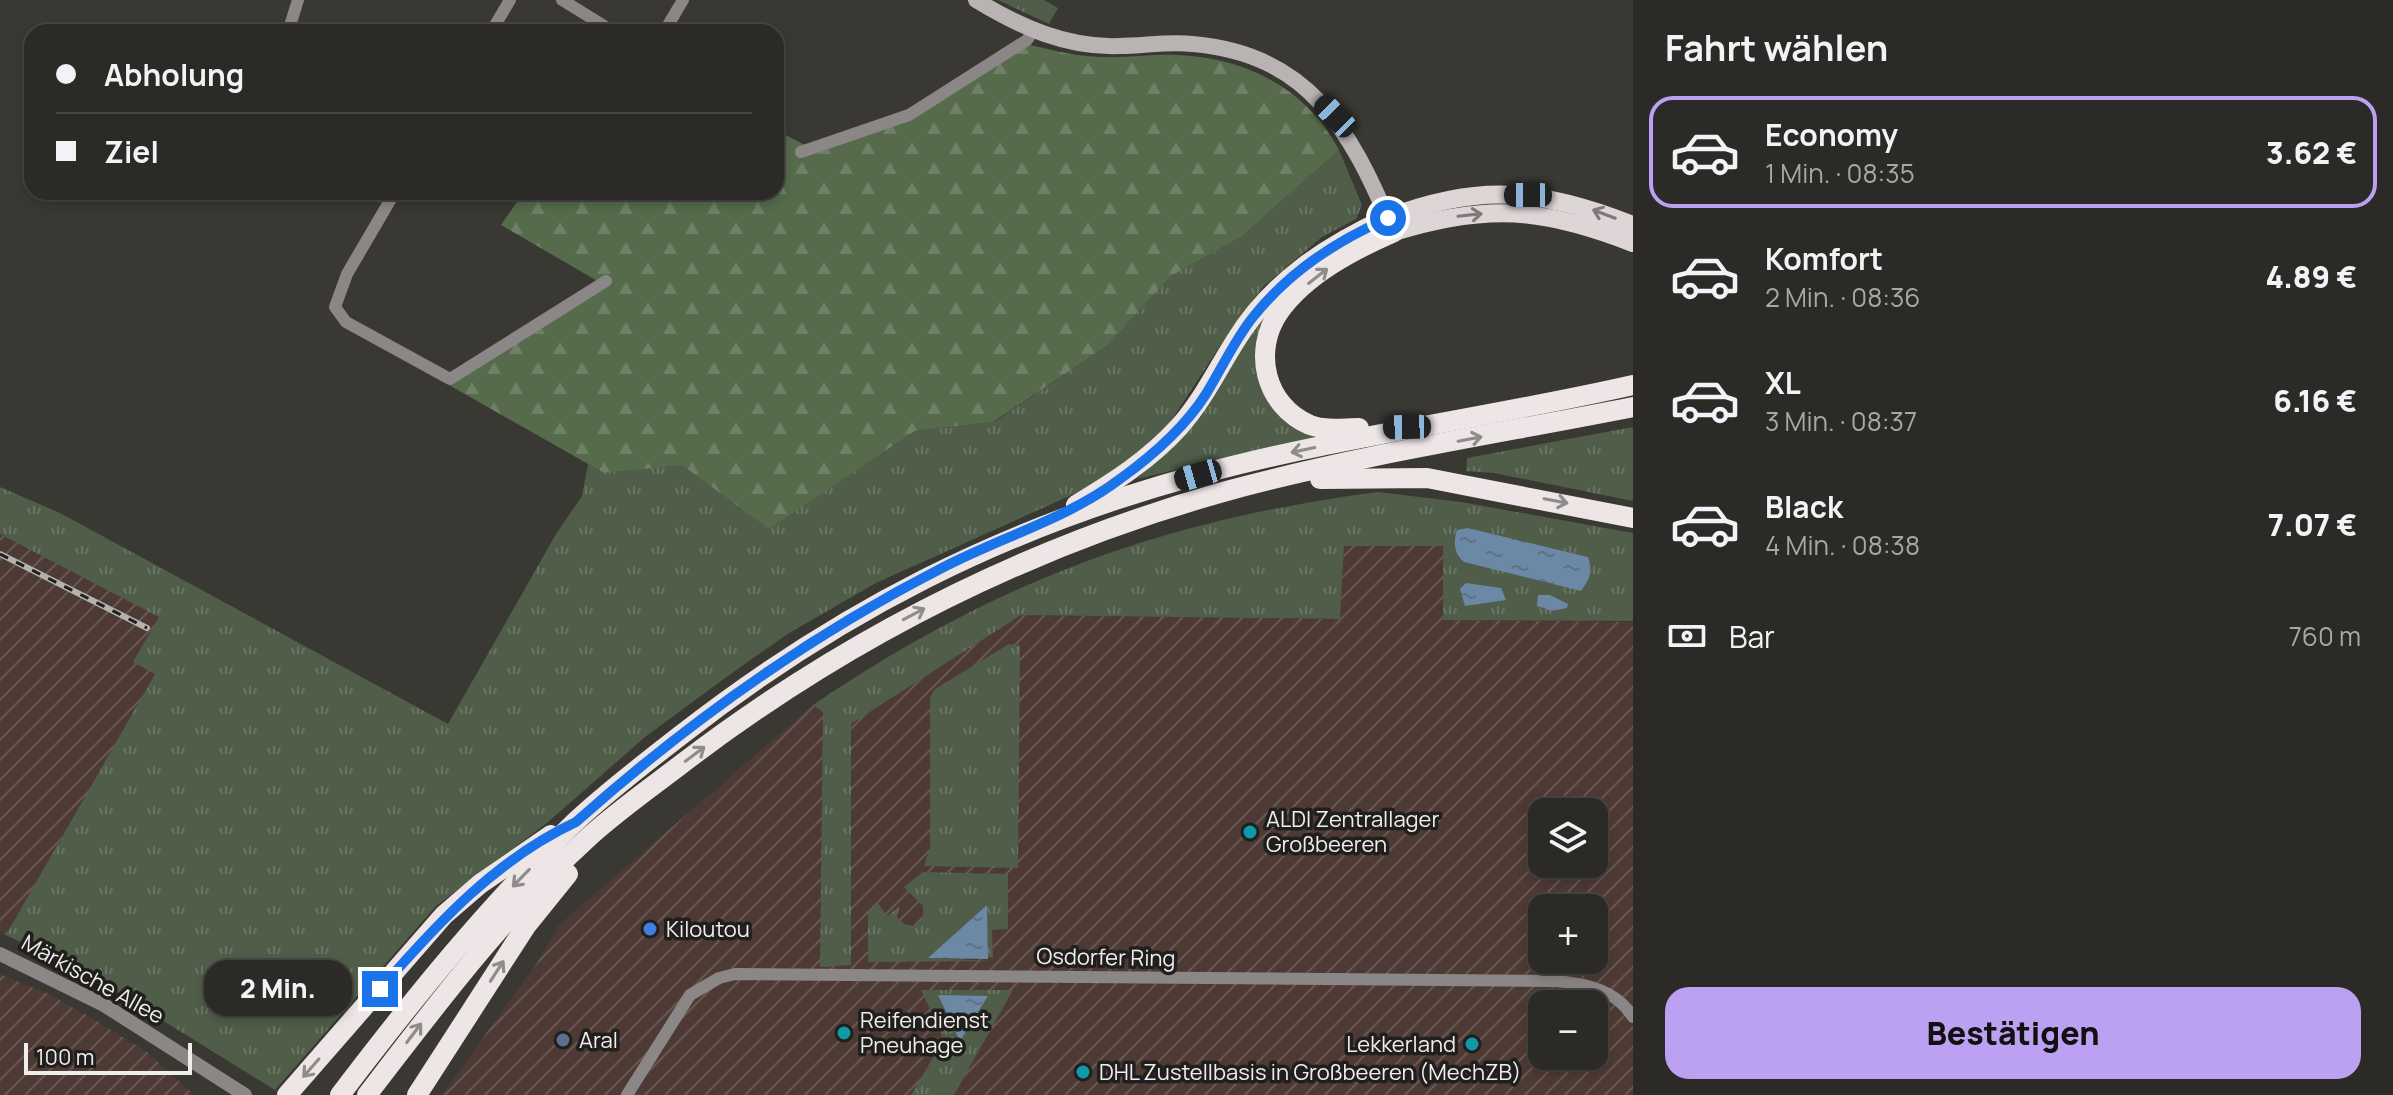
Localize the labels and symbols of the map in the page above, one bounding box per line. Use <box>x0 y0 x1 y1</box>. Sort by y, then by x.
car <box>1310 90 1360 142</box>
car <box>1504 183 1552 207</box>
route start <box>1370 200 1406 236</box>
one-way arrow <box>1592 206 1617 220</box>
one-way arrow <box>1456 208 1483 223</box>
one-way arrow <box>1307 268 1328 285</box>
car <box>1383 415 1431 439</box>
one-way arrow <box>1457 431 1482 446</box>
one-way arrow <box>1291 443 1317 458</box>
car <box>1172 457 1224 493</box>
one-way arrow <box>1543 494 1568 509</box>
one-way arrow <box>901 606 925 622</box>
one-way arrow <box>684 745 705 762</box>
place label: ALDI Zentrallager Großbeeren <box>1266 804 1439 859</box>
marker: ALDI Zentrallager Großbeeren <box>1241 823 1259 841</box>
one-way arrow <box>512 868 531 887</box>
place label: Kiloutou <box>666 914 750 944</box>
marker: Kiloutou <box>641 920 659 938</box>
street label: Märkische Allee <box>16 927 170 1031</box>
street label: Osdorfer Ring <box>1036 941 1176 973</box>
one-way arrow <box>489 960 506 982</box>
callout: 2 Min. <box>204 961 352 1017</box>
route end <box>362 971 398 1007</box>
place label: Reifendienst Pneuhage <box>860 1005 989 1060</box>
one-way arrow <box>406 1023 423 1044</box>
marker: Reifendienst Pneuhage <box>835 1024 853 1042</box>
place label: Aral <box>579 1025 618 1055</box>
place label: Lekkerland <box>1346 1029 1456 1059</box>
marker: Aral <box>554 1031 572 1049</box>
marker: Lekkerland <box>1463 1035 1481 1053</box>
scale bar <box>24 1039 192 1075</box>
place label: DHL Zustellbasis in Großbeeren (MechZB) <box>1099 1057 1521 1087</box>
one-way arrow <box>302 1058 320 1078</box>
marker: DHL Zustellbasis in Großbeeren (MechZB) <box>1074 1063 1092 1081</box>

